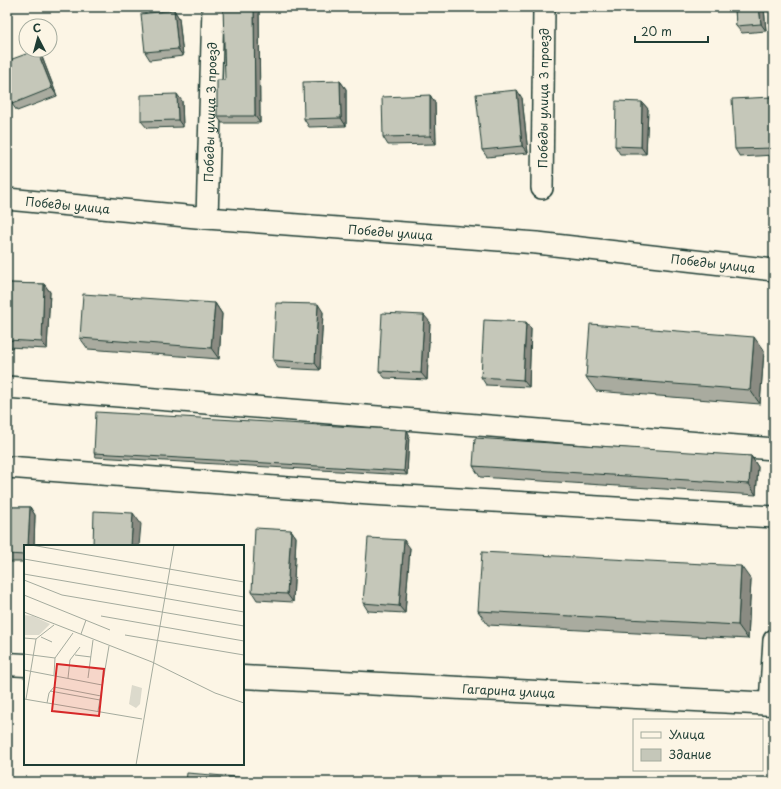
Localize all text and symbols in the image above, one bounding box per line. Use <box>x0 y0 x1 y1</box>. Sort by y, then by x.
north arrow <box>18 18 58 58</box>
scale bar <box>635 18 708 44</box>
text: С <box>32 19 42 36</box>
text: 20 m <box>641 22 672 40</box>
street label: Победы улица 3 проезд <box>533 28 553 168</box>
street label: Победы улица 3 проезд <box>199 42 221 182</box>
street label: Победы улица <box>25 192 111 218</box>
street label: Победы улица <box>347 220 434 244</box>
street label: Победы улица <box>670 249 757 277</box>
inset map <box>24 545 244 765</box>
street label: Гагарина улица <box>462 679 556 702</box>
legend <box>633 719 763 771</box>
text: Улица <box>669 725 705 743</box>
text: Здание <box>669 745 711 763</box>

